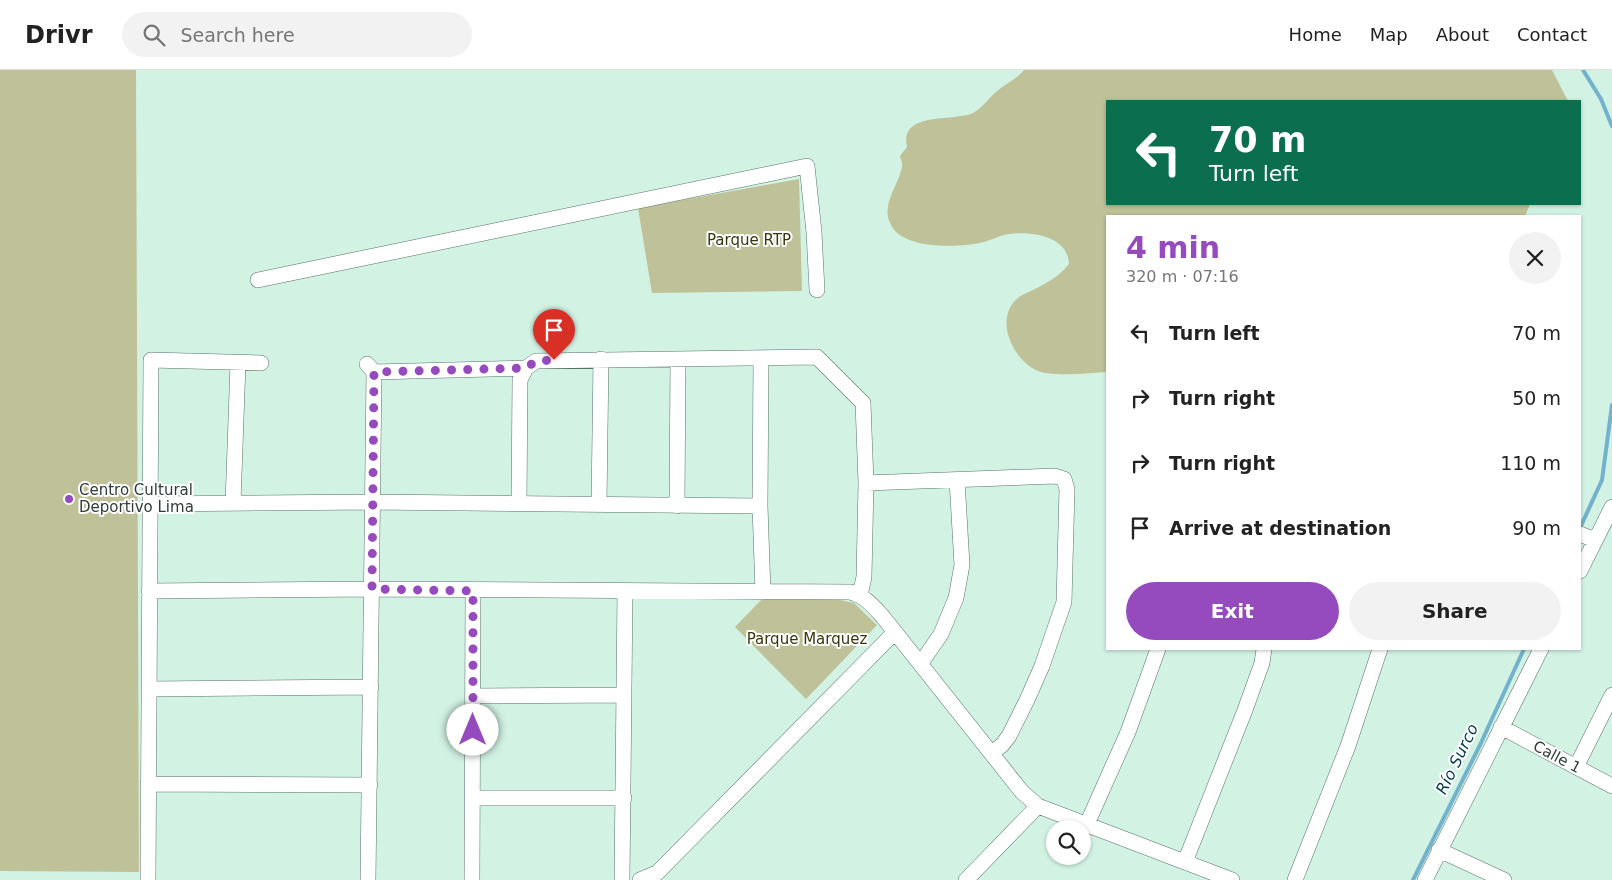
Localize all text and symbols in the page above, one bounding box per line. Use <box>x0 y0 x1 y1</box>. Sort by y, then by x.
search box <box>122 12 472 57</box>
text: Drivr <box>25 21 92 49</box>
icon: search <box>140 21 168 49</box>
text: Search here <box>180 24 295 46</box>
text: Home <box>1289 24 1342 45</box>
text: Map <box>1370 24 1408 45</box>
text: About <box>1436 24 1489 45</box>
text: Contact <box>1517 24 1587 45</box>
icon: left <box>1126 120 1191 185</box>
text: 70 m <box>1209 120 1306 160</box>
text: Turn left <box>1209 161 1298 186</box>
text: 4 min <box>1126 230 1220 265</box>
park label: Parque RTP <box>707 231 791 249</box>
button: close <box>1509 232 1561 284</box>
text: 320 m · 07:16 <box>1126 267 1239 286</box>
pin <box>533 309 575 360</box>
icon: arrive <box>540 316 568 344</box>
icon: left <box>1126 319 1154 347</box>
text: Turn left <box>1169 322 1260 344</box>
text: 70 m <box>1512 322 1561 344</box>
icon: right <box>1126 384 1154 412</box>
text: Turn right <box>1169 387 1275 409</box>
text: 50 m <box>1512 387 1561 409</box>
icon: right <box>1126 449 1154 477</box>
text: Turn right <box>1169 452 1275 474</box>
text: 110 m <box>1500 452 1561 474</box>
place label: Centro Cultural Deportivo Lima <box>79 481 194 516</box>
marker: Centro Cultural Deportivo Lima <box>63 493 75 505</box>
icon: arrive <box>1126 514 1154 542</box>
text: Arrive at destination <box>1169 517 1391 539</box>
text: 90 m <box>1512 517 1561 539</box>
button: Exit <box>1126 582 1339 640</box>
button: Share <box>1349 582 1561 640</box>
park label: Parque Marquez <box>747 630 867 648</box>
position arrow <box>446 703 498 755</box>
water label: Río Surco <box>1432 721 1482 797</box>
street label: Calle 1 <box>1530 737 1584 777</box>
map controls <box>1046 820 1091 865</box>
button: search <box>1046 820 1091 865</box>

